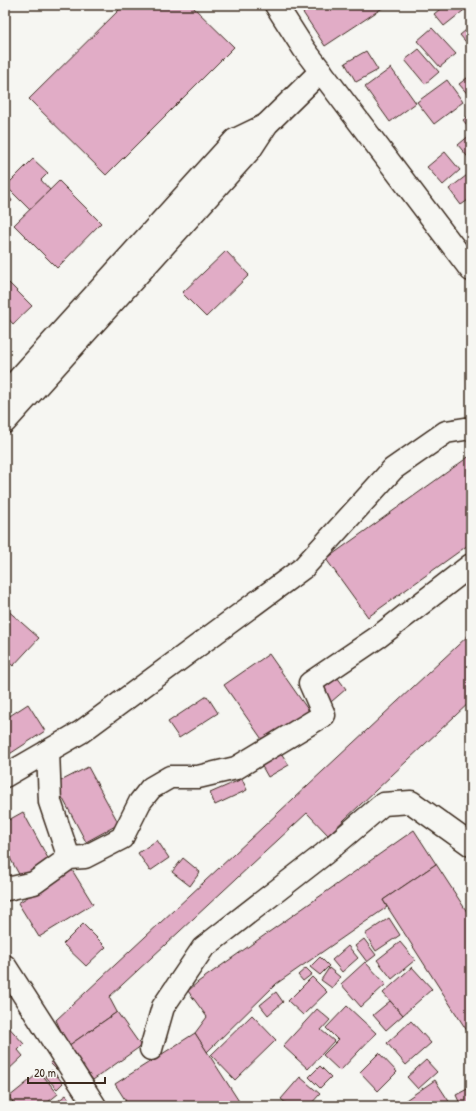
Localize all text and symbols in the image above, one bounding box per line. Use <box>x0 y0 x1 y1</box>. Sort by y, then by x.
scale bar <box>28 1059 105 1085</box>
text: 20 m <box>34 1064 56 1081</box>

